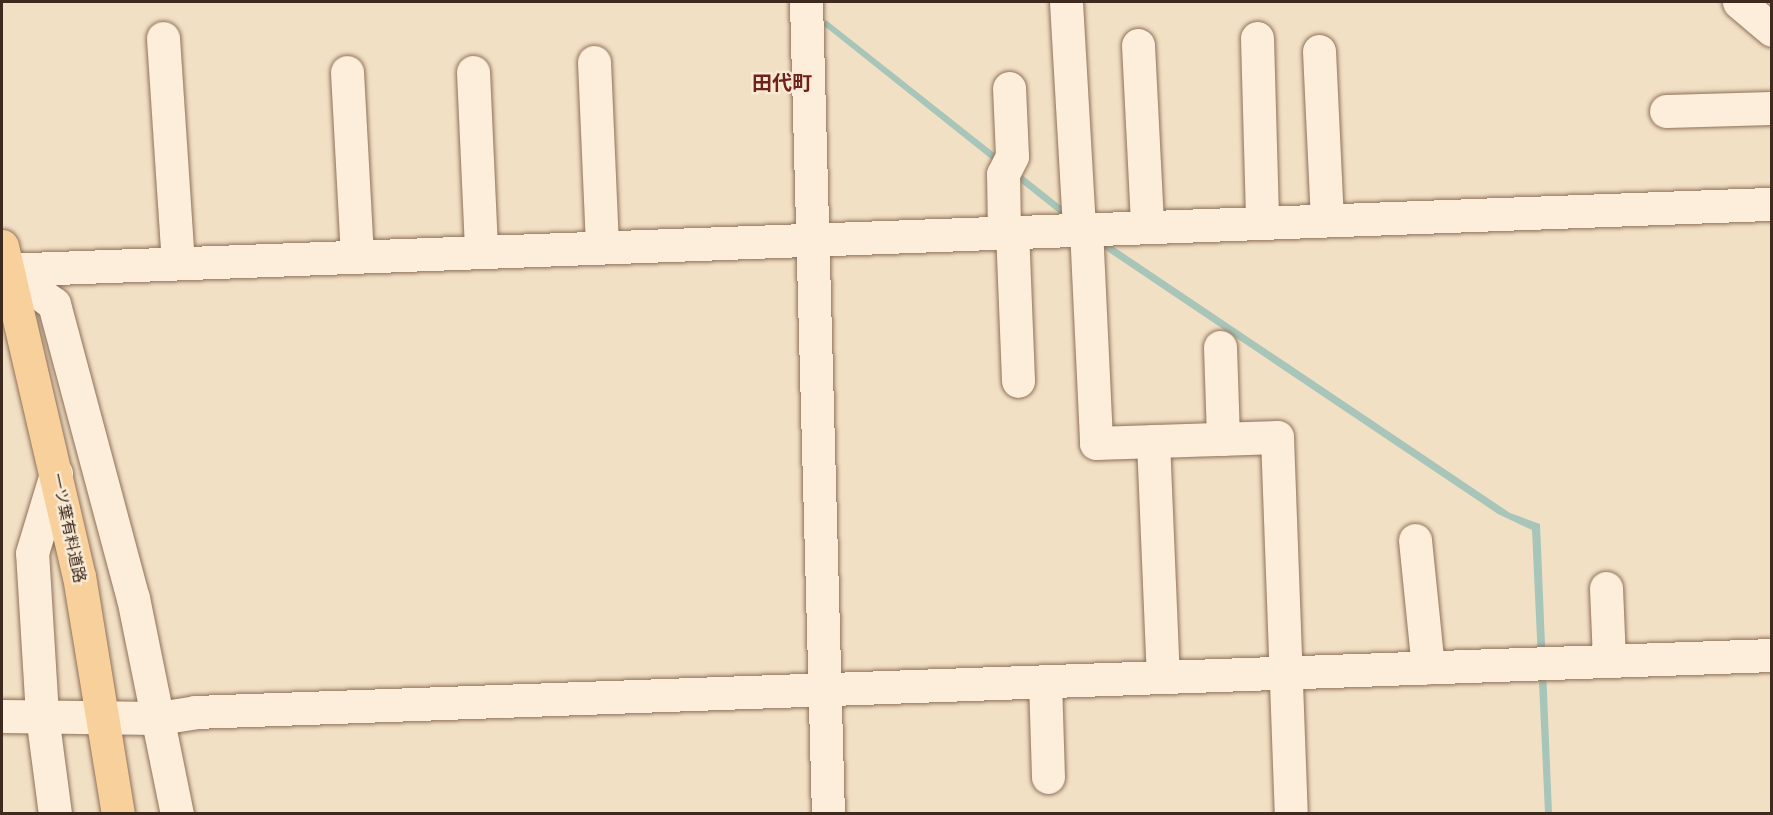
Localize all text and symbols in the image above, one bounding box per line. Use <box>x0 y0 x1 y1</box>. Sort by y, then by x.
district label: 田代町 <box>752 71 812 95</box>
street label: 一ツ葉有料道路 <box>47 471 89 585</box>

